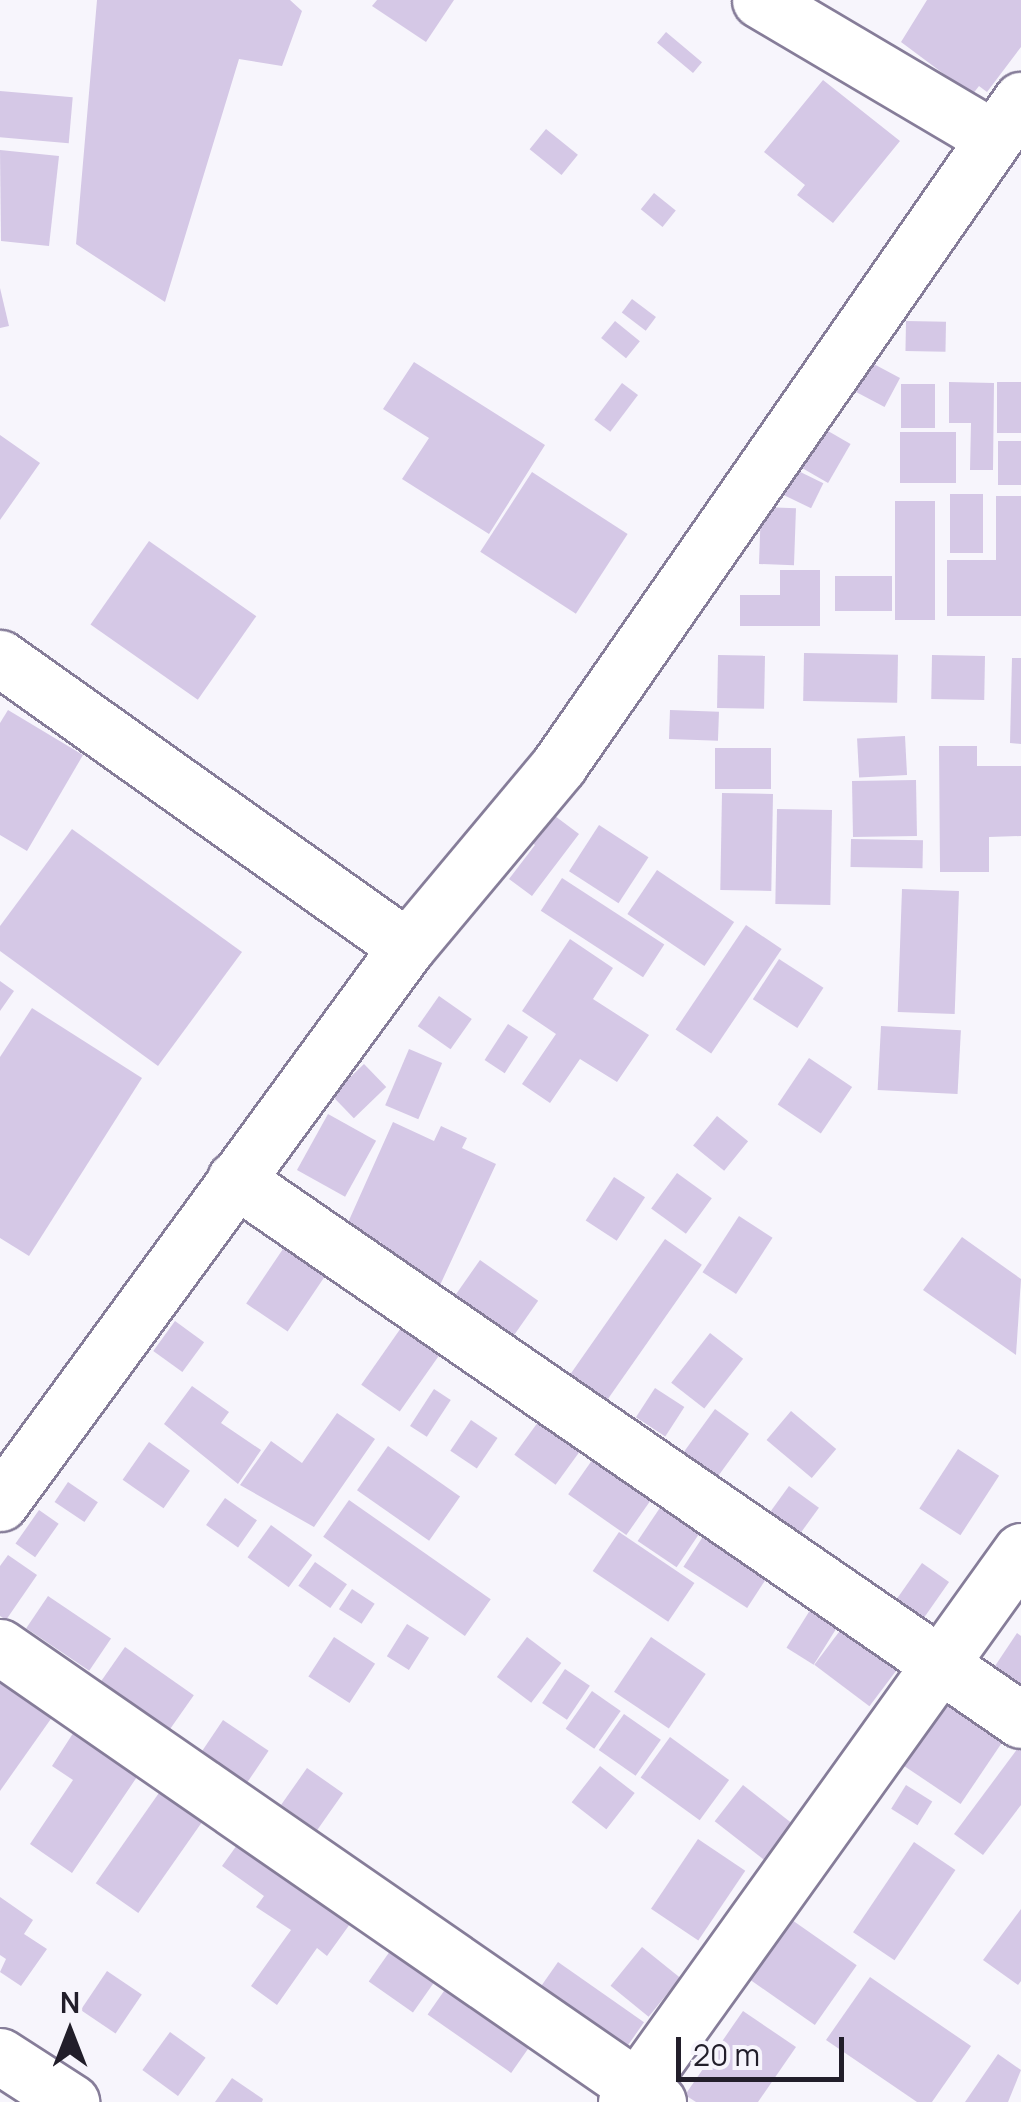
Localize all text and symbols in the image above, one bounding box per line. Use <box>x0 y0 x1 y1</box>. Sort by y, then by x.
north arrow <box>20 1982 120 2082</box>
text: N <box>60 1983 80 2021</box>
scale bar <box>681 2017 848 2079</box>
text: 20 m <box>693 2034 760 2075</box>

